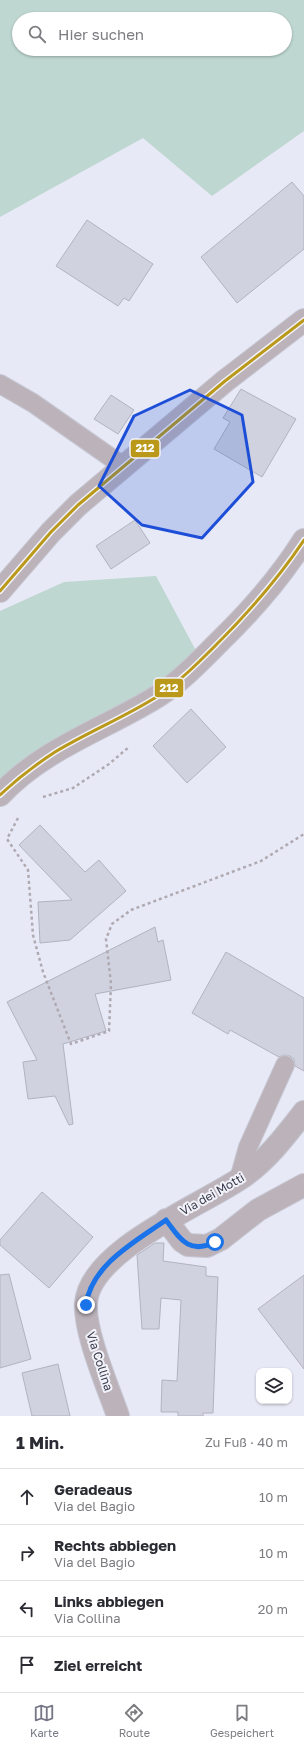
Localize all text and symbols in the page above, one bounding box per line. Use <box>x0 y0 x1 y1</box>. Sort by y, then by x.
search box <box>12 12 292 56</box>
icon: search <box>26 23 48 45</box>
text: Hier suchen <box>58 25 144 43</box>
line badge: 212 <box>130 439 160 458</box>
text: 212 <box>135 441 155 454</box>
line badge: 212 <box>154 678 184 698</box>
text: 212 <box>159 681 179 694</box>
street label: Via dei Motti <box>177 1170 247 1218</box>
route start <box>206 1233 224 1251</box>
route end <box>77 1296 95 1314</box>
street label: Via Collina <box>83 1329 117 1393</box>
map controls <box>256 1368 292 1404</box>
button: layers <box>256 1368 292 1404</box>
text: 1 Min. <box>16 1432 65 1453</box>
text: Zu Fuß · 40 m <box>205 1434 288 1450</box>
text: Geradeaus <box>54 1480 132 1498</box>
icon: ahead <box>16 1486 38 1508</box>
text: 10 m <box>259 1489 288 1505</box>
text: Via del Bagio <box>54 1498 135 1514</box>
text: Rechts abbiegen <box>54 1536 176 1554</box>
icon: right <box>16 1542 38 1564</box>
text: 10 m <box>259 1545 288 1561</box>
text: Via del Bagio <box>54 1554 135 1570</box>
text: Links abbiegen <box>54 1592 164 1610</box>
icon: left <box>16 1598 38 1620</box>
text: 20 m <box>258 1601 288 1617</box>
text: Via Collina <box>54 1610 121 1626</box>
icon: arrive <box>16 1654 38 1676</box>
text: Ziel erreicht <box>54 1656 142 1674</box>
tab: Karte <box>30 1702 59 1739</box>
tab: Route <box>119 1702 150 1739</box>
tab: Gespeichert <box>210 1702 274 1739</box>

